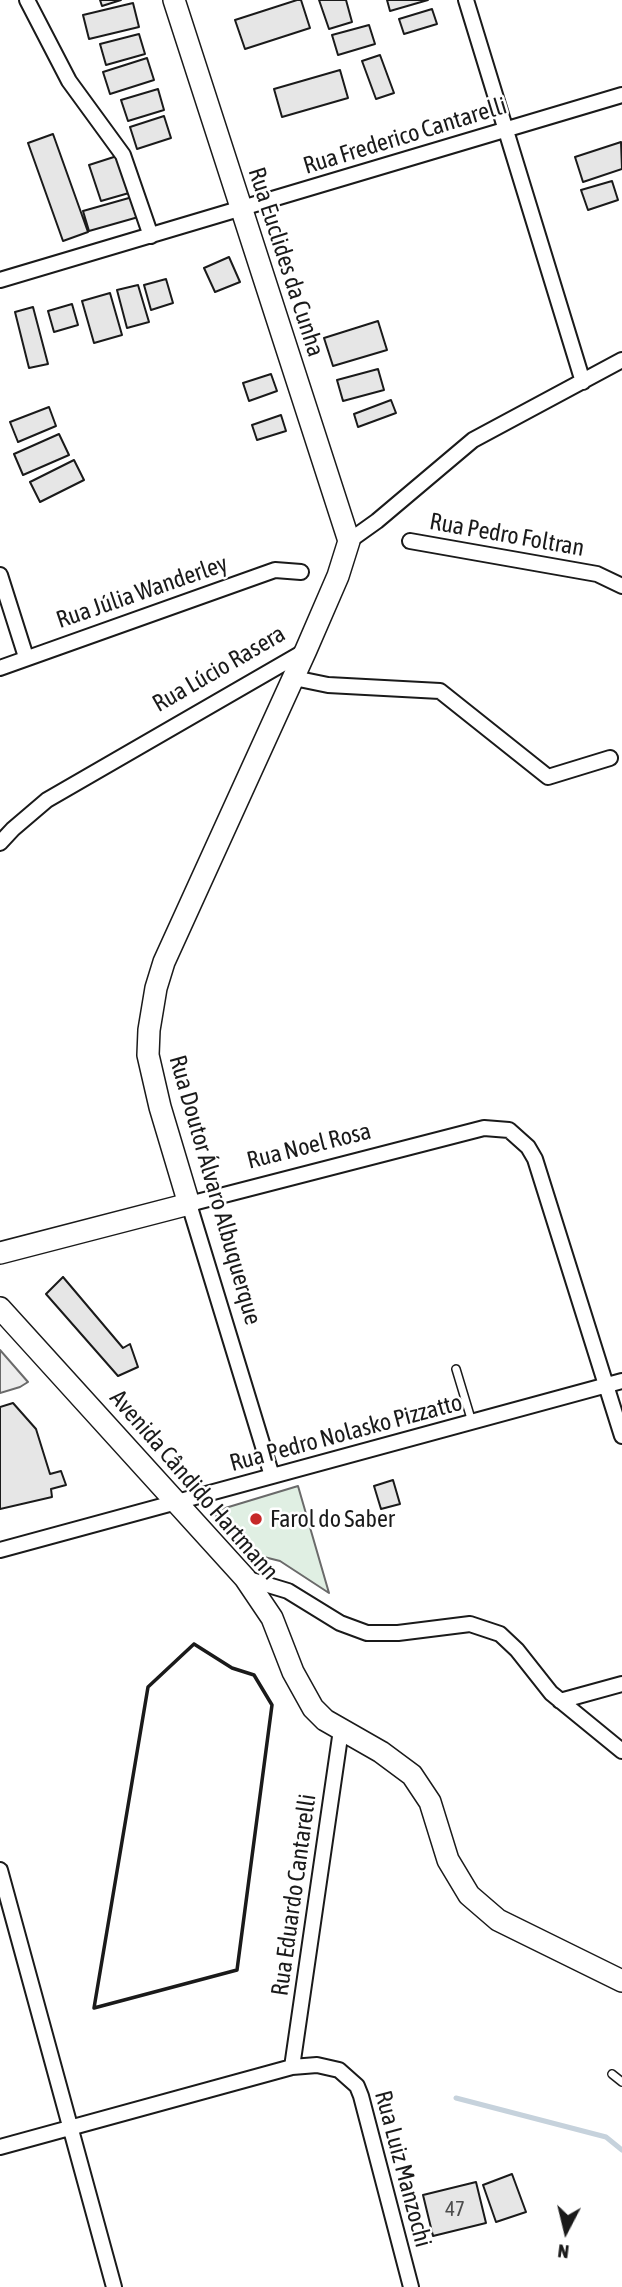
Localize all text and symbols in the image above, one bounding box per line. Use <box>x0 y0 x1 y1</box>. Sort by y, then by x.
street label: Rua Frederico Cantarelli <box>300 91 510 181</box>
street label: Rua Euclides da Cunha <box>242 164 330 360</box>
street label: Rua Pedro Foltran <box>427 507 587 563</box>
street label: Rua Júlia Wanderley <box>53 549 231 635</box>
street label: Rua Lúcio Rasera <box>148 619 290 719</box>
street label: Rua Doutor Álvaro Albuquerque <box>163 1052 267 1328</box>
street label: Rua Noel Rosa <box>244 1117 374 1175</box>
street label: Avenida Cândido Hartmann <box>104 1384 284 1586</box>
street label: Rua Pedro Nolasko Pizzatto <box>227 1388 465 1478</box>
place label: Farol do Saber <box>270 1505 395 1533</box>
marker: Farol do Saber <box>248 1511 264 1527</box>
street label: Rua Eduardo Cantarelli <box>266 1792 322 1998</box>
street label: Rua Luiz Manzochi <box>368 2088 438 2250</box>
house number: 47 <box>445 2196 465 2222</box>
north arrow <box>531 2196 601 2266</box>
text: N <box>557 2240 570 2263</box>

